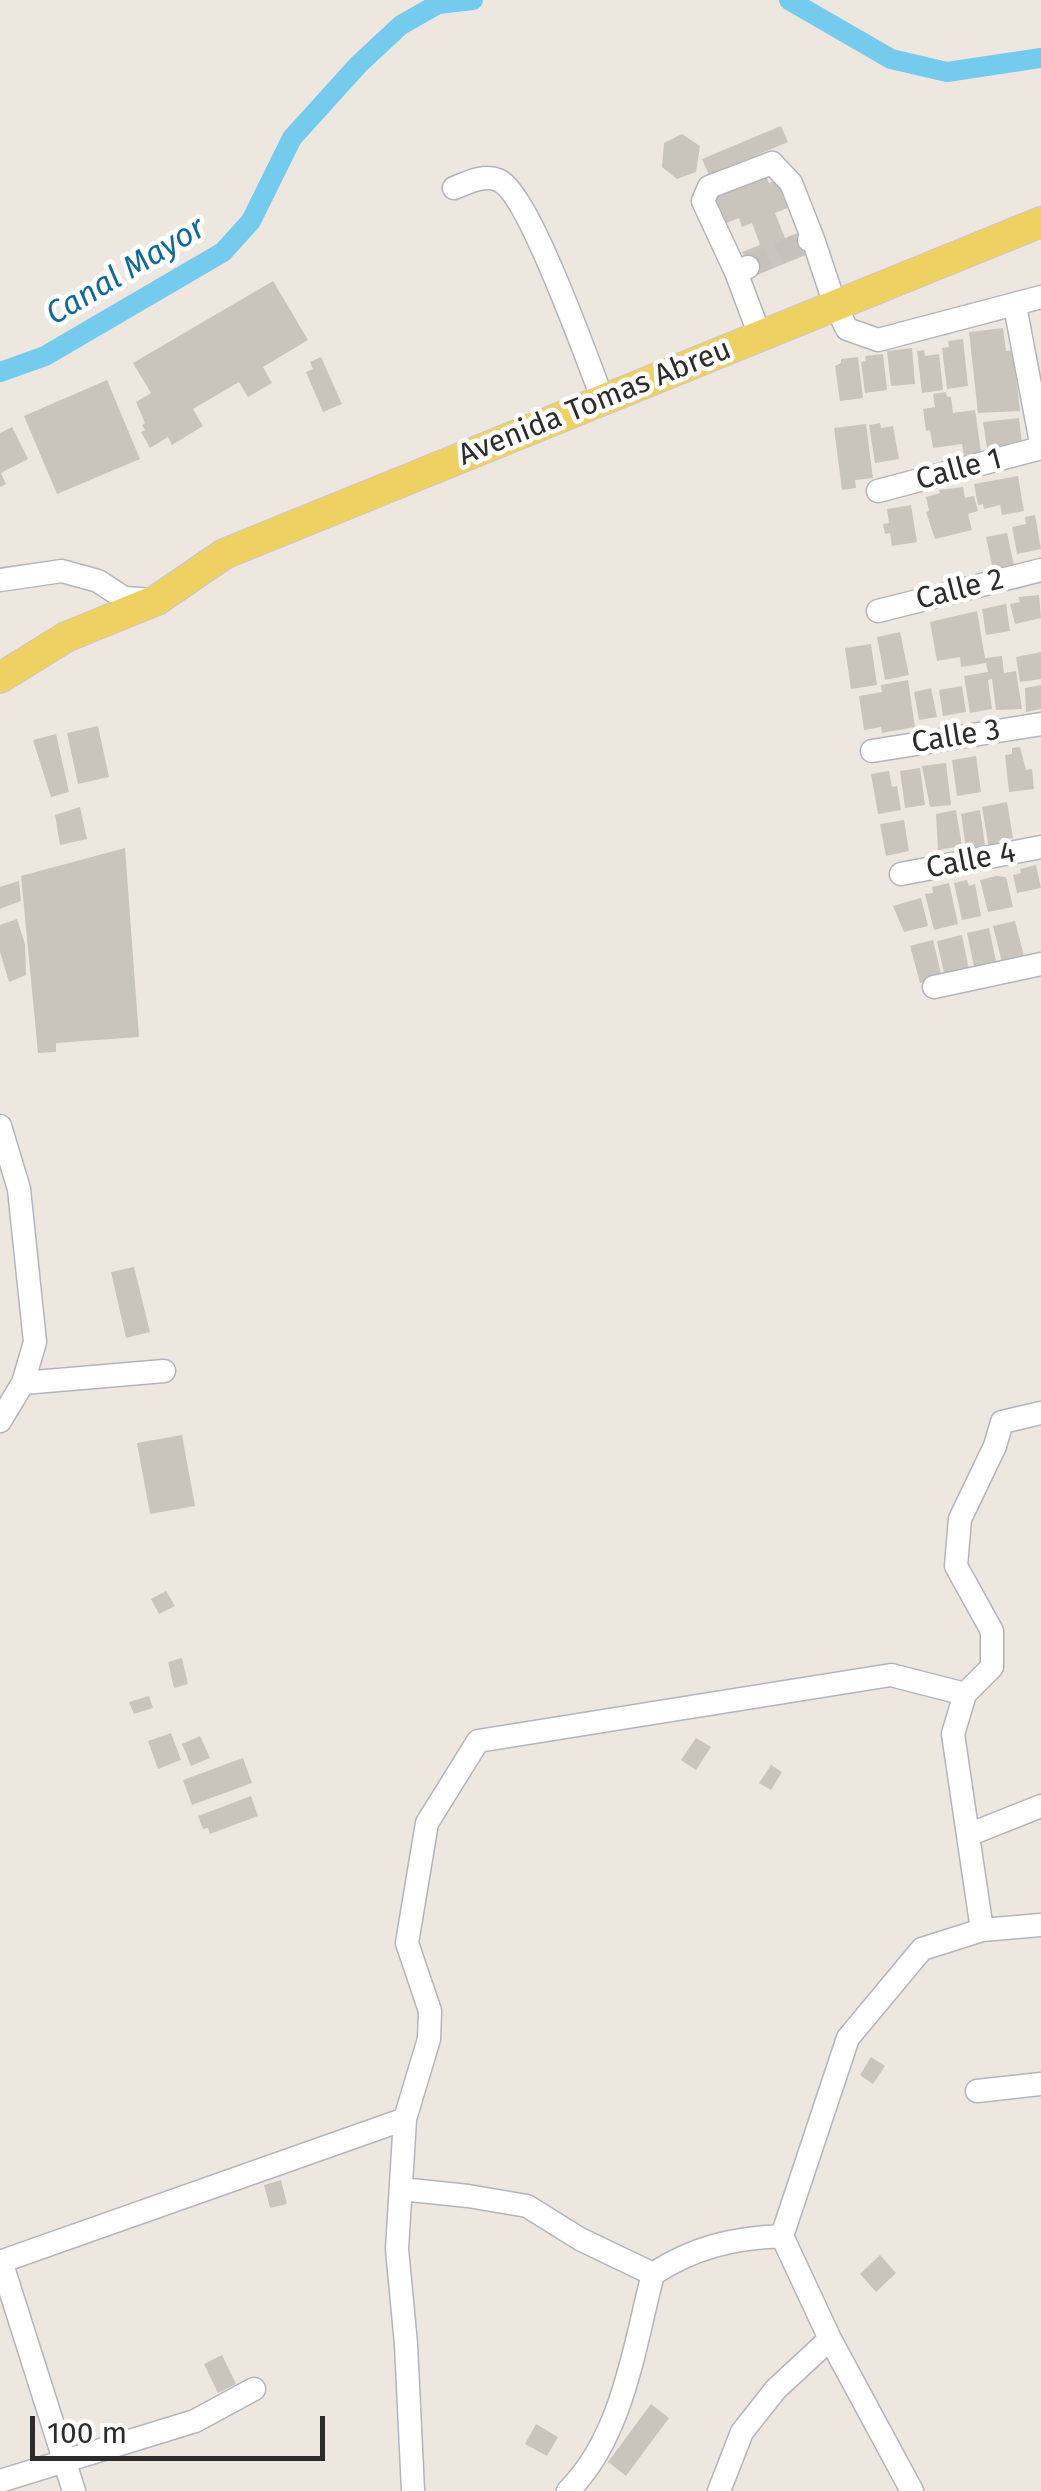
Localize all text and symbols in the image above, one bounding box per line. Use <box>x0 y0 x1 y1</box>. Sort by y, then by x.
water label: Canal Mayor <box>40 210 212 334</box>
street label: Avenida Tomas Abreu <box>453 332 737 474</box>
street label: Calle 1 <box>912 441 1006 499</box>
street label: Calle 2 <box>912 562 1008 618</box>
street label: Calle 3 <box>909 712 1003 762</box>
street label: Calle 4 <box>923 835 1019 887</box>
scale bar <box>35 2396 330 2458</box>
text: 100 m <box>47 2415 127 2451</box>

